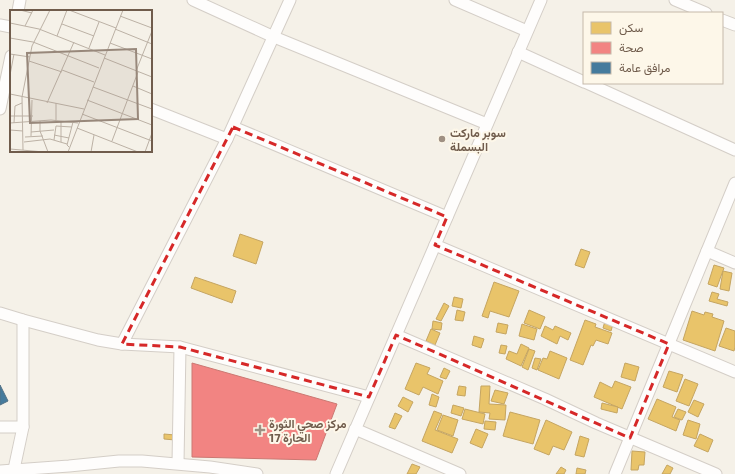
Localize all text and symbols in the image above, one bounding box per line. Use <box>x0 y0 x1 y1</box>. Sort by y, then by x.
inset map <box>10 10 152 152</box>
legend <box>583 12 723 84</box>
text: سكن <box>619 20 643 36</box>
text: صحة <box>619 40 643 54</box>
text: مرافق عامة <box>619 60 670 76</box>
place label: سوبر ماركت البسملة <box>450 125 506 154</box>
marker: سوبر ماركت البسملة <box>437 134 447 144</box>
place label: مركز صحي الثورة الحارة 17 <box>269 416 347 446</box>
marker: مركز صحي الثورة الحارة 17 <box>254 424 266 436</box>

